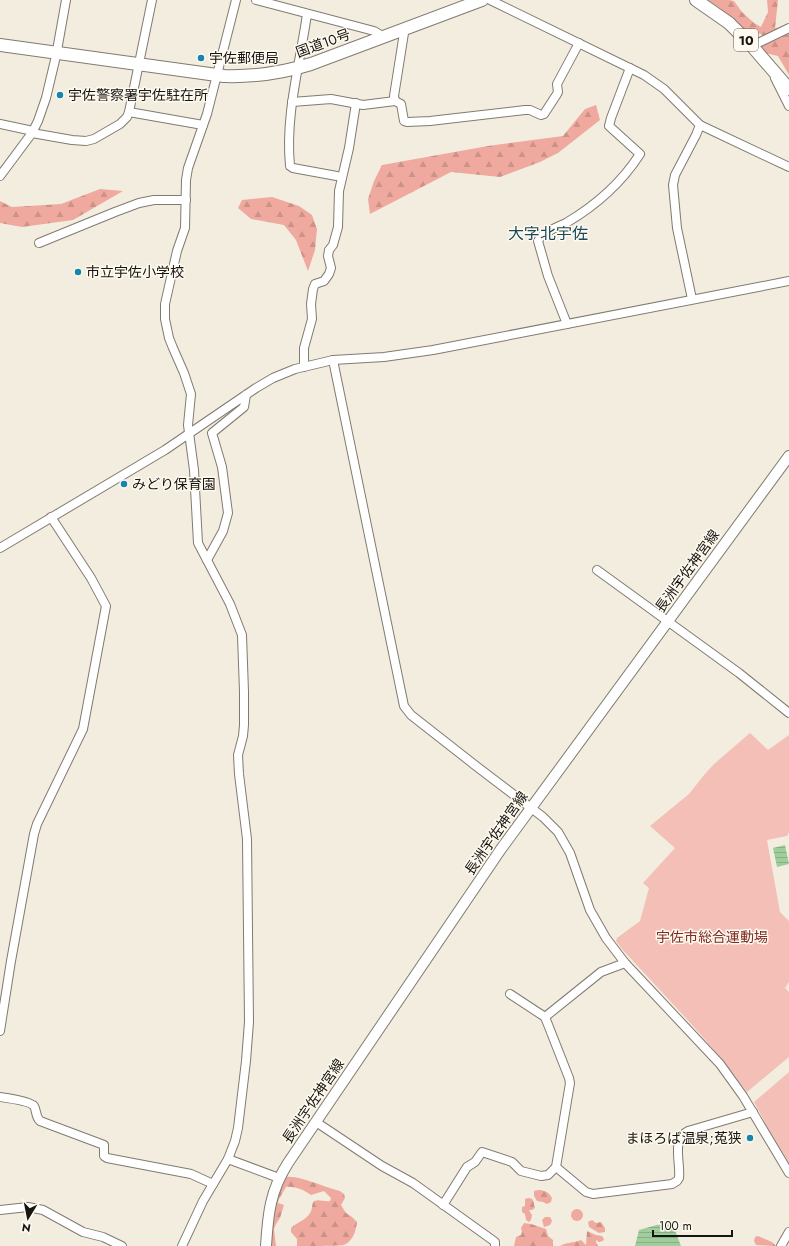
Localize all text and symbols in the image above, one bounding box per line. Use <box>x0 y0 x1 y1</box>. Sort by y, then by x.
street label: 国道10号 <box>293 24 353 62</box>
road number: 10 <box>734 29 758 51</box>
place label: 宇佐郵便局 <box>209 48 279 68</box>
marker: 宇佐郵便局 <box>196 53 206 63</box>
place label: 宇佐警察署宇佐駐在所 <box>68 85 208 105</box>
marker: 宇佐警察署宇佐駐在所 <box>55 90 65 100</box>
district label: 大字北宇佐 <box>508 222 588 245</box>
place label: 市立宇佐小学校 <box>86 262 184 282</box>
marker: 市立宇佐小学校 <box>73 267 83 277</box>
place label: みどり保育園 <box>132 474 216 494</box>
marker: みどり保育園 <box>119 479 129 489</box>
street label: 長洲宇佐神宮線 <box>650 525 724 617</box>
street label: 長洲宇佐神宮線 <box>460 787 532 879</box>
park label: 宇佐市総合運動場 <box>656 927 768 947</box>
street label: 長洲宇佐神宮線 <box>277 1055 349 1147</box>
place label: まほろば温泉;菟狭 <box>625 1128 742 1148</box>
marker: まほろば温泉;菟狭 <box>745 1133 755 1143</box>
north arrow <box>8 1198 48 1238</box>
scale bar <box>653 1212 732 1238</box>
text: 100 m <box>659 1217 692 1235</box>
text: N <box>21 1219 32 1236</box>

